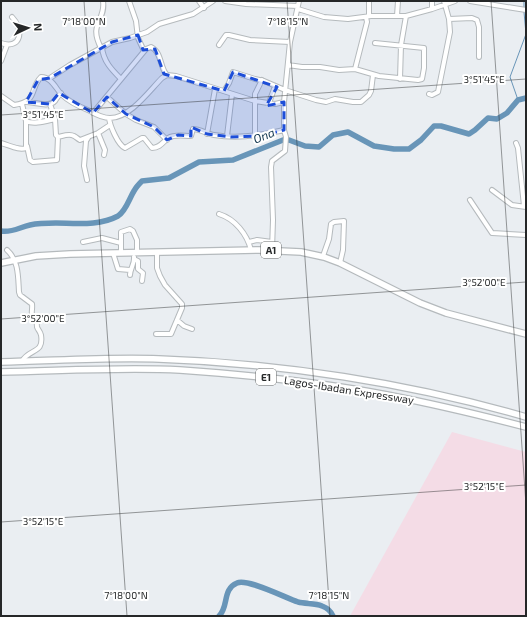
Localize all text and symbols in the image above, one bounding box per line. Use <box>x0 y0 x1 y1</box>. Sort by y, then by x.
north arrow <box>8 8 48 48</box>
text: 7°18'00"N <box>62 15 106 27</box>
text: 7°18'15"N <box>268 15 308 27</box>
text: N <box>32 23 45 32</box>
text: 3°51'45"E <box>463 73 505 85</box>
text: 3°51'45"E <box>22 108 64 120</box>
water label: Ona <box>251 125 276 146</box>
road number: A1 <box>261 242 281 258</box>
text: 3°52'00"E <box>462 276 506 288</box>
text: 3°52'00"E <box>21 312 65 324</box>
road number: E1 <box>256 369 276 385</box>
street label: Lagos-Ibadan Expressway <box>283 373 415 406</box>
text: 3°52'15"E <box>464 480 505 492</box>
text: 3°52'15"E <box>23 515 64 527</box>
text: 7°18'00"N <box>104 589 148 601</box>
text: 7°18'15"N <box>309 589 349 601</box>

